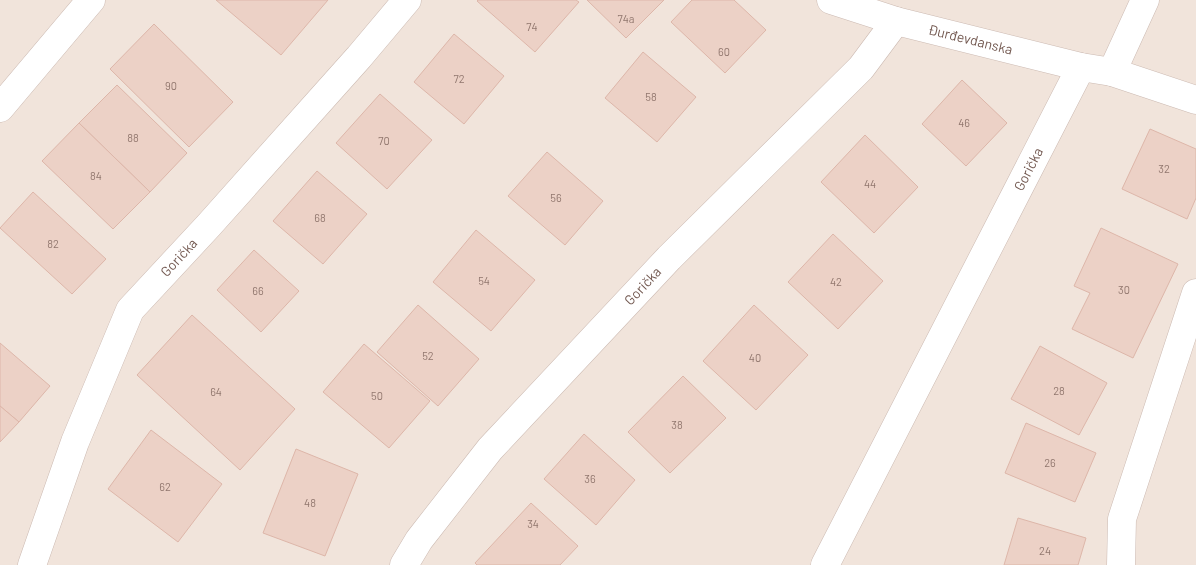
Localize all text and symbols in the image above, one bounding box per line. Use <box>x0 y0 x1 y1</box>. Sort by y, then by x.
house number: 74a <box>618 12 634 25</box>
house number: 74 <box>526 20 538 33</box>
street label: Đurđevdanska <box>927 20 1015 58</box>
house number: 60 <box>718 45 730 58</box>
house number: 72 <box>453 72 465 85</box>
house number: 90 <box>165 79 177 92</box>
house number: 58 <box>645 90 657 103</box>
house number: 46 <box>958 116 970 129</box>
house number: 88 <box>127 131 139 144</box>
house number: 70 <box>378 134 390 147</box>
street label: Gorička <box>1010 145 1046 193</box>
house number: 32 <box>1158 162 1170 175</box>
house number: 84 <box>90 169 102 182</box>
house number: 44 <box>864 177 876 190</box>
house number: 56 <box>550 191 562 204</box>
house number: 68 <box>314 211 326 224</box>
street label: Gorička <box>156 234 200 280</box>
house number: 82 <box>47 237 59 250</box>
street label: Gorička <box>620 263 664 308</box>
house number: 54 <box>478 274 490 287</box>
house number: 42 <box>830 275 842 288</box>
house number: 30 <box>1118 283 1130 296</box>
house number: 66 <box>252 284 264 297</box>
house number: 52 <box>422 349 434 362</box>
house number: 40 <box>749 351 761 364</box>
house number: 28 <box>1053 384 1065 397</box>
house number: 64 <box>210 385 222 398</box>
house number: 50 <box>371 389 383 402</box>
house number: 38 <box>671 418 683 431</box>
house number: 26 <box>1044 456 1056 469</box>
house number: 36 <box>584 472 596 485</box>
house number: 62 <box>159 480 171 493</box>
house number: 48 <box>304 496 316 509</box>
house number: 34 <box>527 517 539 530</box>
house number: 24 <box>1039 544 1051 557</box>

